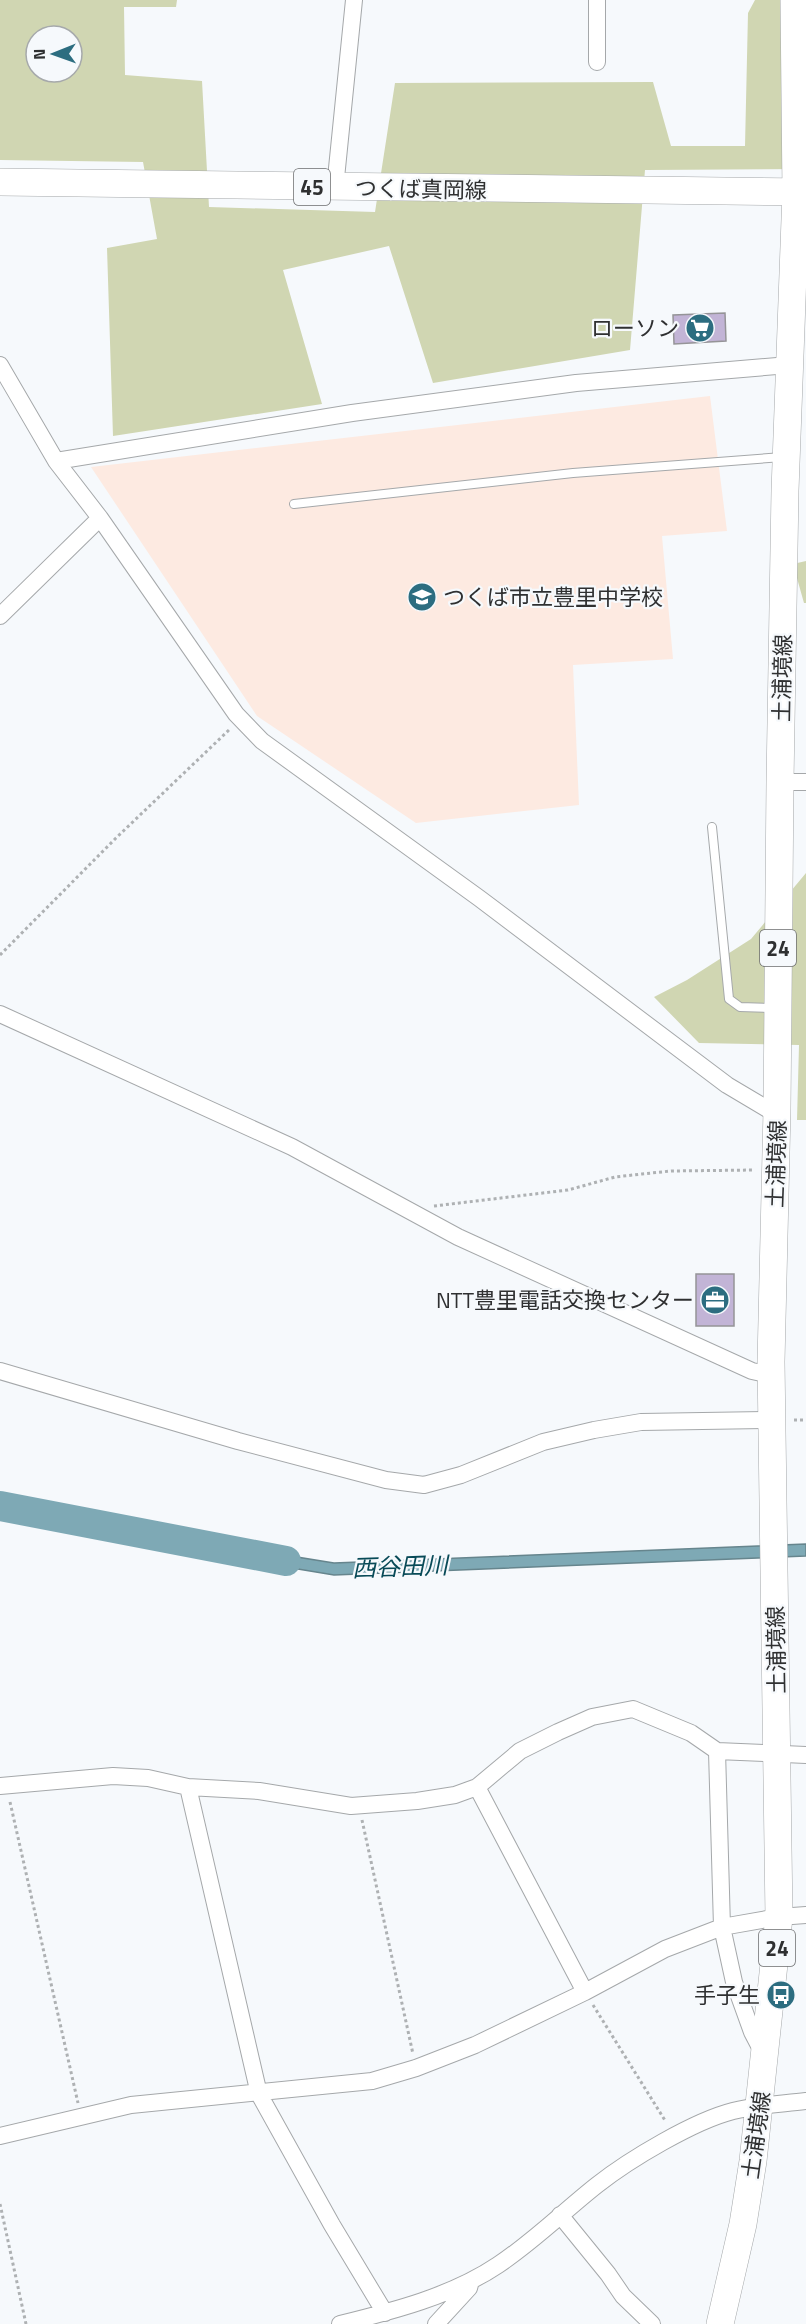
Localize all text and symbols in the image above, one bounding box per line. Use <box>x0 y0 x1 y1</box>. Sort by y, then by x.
north arrow <box>24 24 84 84</box>
text: N <box>27 49 51 60</box>
road number: 45 <box>294 169 330 205</box>
street label: つくば真岡線 <box>355 171 487 207</box>
place label: ローソン <box>591 311 679 345</box>
supermarket icon: ローソン <box>684 312 716 344</box>
place label: つくば市立豊里中学校 <box>443 580 663 614</box>
school or university icon: つくば市立豊里中学校 <box>406 581 438 613</box>
street label: 土浦境線 <box>764 634 800 722</box>
road number: 24 <box>760 930 796 966</box>
street label: 土浦境線 <box>757 1119 795 1209</box>
place label: NTT豊里電話交換センター <box>436 1283 694 1317</box>
office icon: NTT豊里電話交換センター <box>699 1284 731 1316</box>
water label: 西谷田川 <box>351 1546 452 1586</box>
street label: 土浦境線 <box>758 1606 794 1694</box>
road number: 24 <box>759 1930 795 1966</box>
place label: 手子生 <box>694 1978 760 2012</box>
bus stop icon: 手子生 <box>765 1979 797 2011</box>
street label: 土浦境線 <box>733 2089 779 2181</box>

